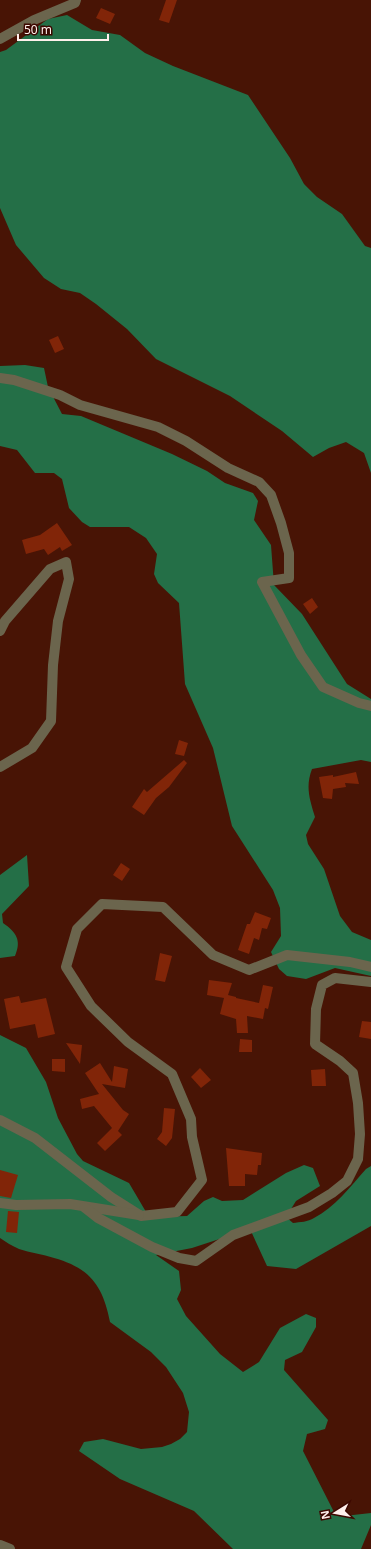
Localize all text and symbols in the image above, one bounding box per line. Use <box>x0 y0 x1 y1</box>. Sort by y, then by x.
scale bar <box>18 16 108 42</box>
text: 50 m <box>24 21 52 38</box>
north arrow <box>315 1493 355 1533</box>
text: N <box>316 1509 333 1521</box>

